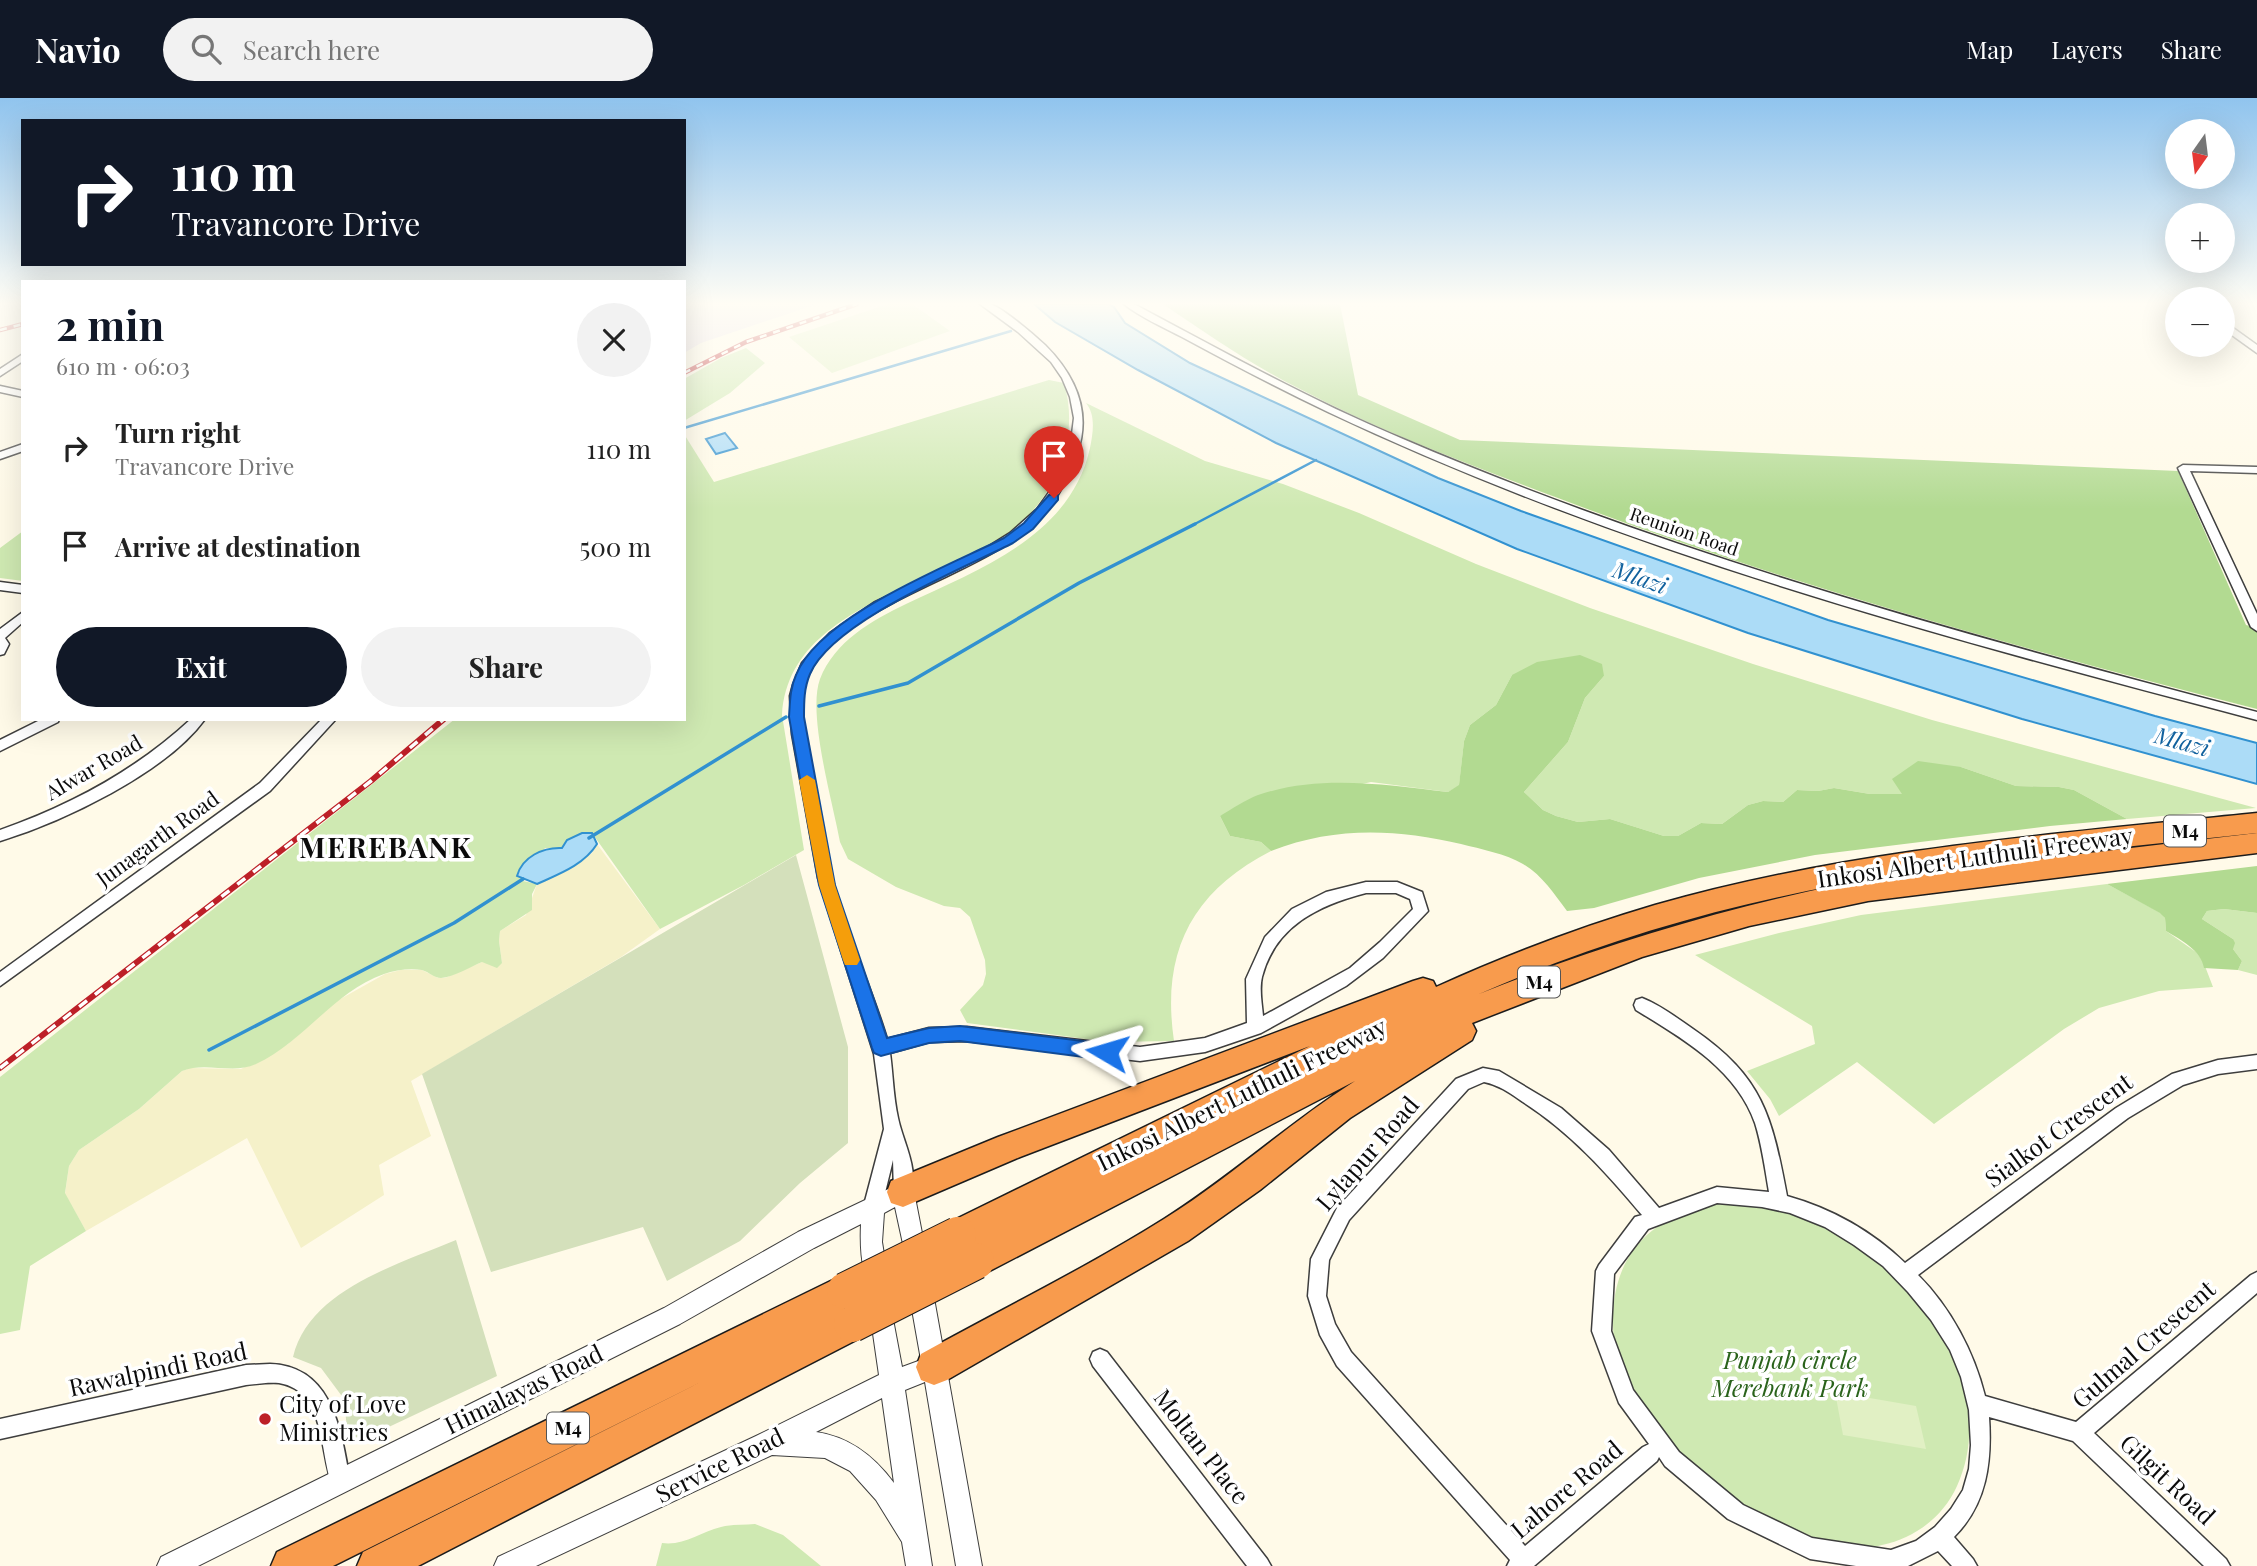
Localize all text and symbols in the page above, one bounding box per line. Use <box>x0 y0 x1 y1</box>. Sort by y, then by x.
search box <box>163 18 653 81</box>
text: Navio <box>35 27 121 71</box>
icon: search <box>187 30 225 68</box>
text: Search here <box>243 32 380 67</box>
text: Map <box>1967 33 2013 65</box>
text: Layers <box>2051 33 2123 65</box>
text: Share <box>2161 33 2222 65</box>
north arrow <box>2165 119 2235 189</box>
map controls <box>2165 119 2235 357</box>
text: 110 m <box>171 138 296 203</box>
icon: right <box>56 147 147 238</box>
text: Travancore Drive <box>171 201 421 244</box>
button: + <box>2165 203 2235 273</box>
button: − <box>2165 287 2235 357</box>
text: 2 min <box>56 296 164 352</box>
button: close <box>577 303 651 377</box>
text: 610 m · 06:03 <box>56 350 190 381</box>
text: Turn right <box>115 415 241 450</box>
pin <box>1024 426 1084 498</box>
icon: right <box>56 429 94 467</box>
text: 110 m <box>587 431 651 466</box>
icon: arrive <box>1035 437 1073 475</box>
text: Travancore Drive <box>115 450 294 481</box>
street label: Reunion Road <box>1627 501 1742 561</box>
icon: arrive <box>56 527 94 565</box>
text: Arrive at destination <box>115 529 361 564</box>
text: 500 m <box>579 529 651 564</box>
water label: Mlazi <box>1608 553 1673 601</box>
button: Exit <box>56 627 347 707</box>
button: Share <box>361 627 651 707</box>
water label: Mlazi <box>2151 718 2214 763</box>
street label: Alwar Road <box>39 727 147 806</box>
street label: Junagarth Road <box>89 783 224 892</box>
road number: M4 <box>2164 816 2206 846</box>
street label: Inkosi Albert Luthuli Freeway <box>1815 818 2135 894</box>
district label: MEREBANK <box>299 828 473 865</box>
road number: M4 <box>1518 967 1560 998</box>
street label: Inkosi Albert Luthuli Freeway <box>1091 1009 1391 1177</box>
position arrow <box>1070 1015 1144 1089</box>
street label: Sialkot Crescent <box>1978 1065 2138 1194</box>
street label: Lylapur Road <box>1308 1089 1425 1217</box>
street label: Gulmal Crescent <box>2064 1272 2221 1415</box>
street label: Rawalpindi Road <box>66 1334 250 1403</box>
street label: Himalayas Road <box>439 1336 608 1440</box>
park label: Punjab circle Merebank Park <box>1711 1343 1868 1403</box>
street label: Moltan Place <box>1148 1382 1257 1510</box>
place label: City of Love Ministries <box>279 1387 406 1447</box>
marker: City of Love Ministries <box>257 1411 273 1427</box>
road number: M4 <box>547 1412 589 1444</box>
street label: Service Road <box>650 1419 789 1509</box>
street label: Gilgit Road <box>2114 1426 2223 1531</box>
street label: Lahore Road <box>1503 1432 1628 1545</box>

